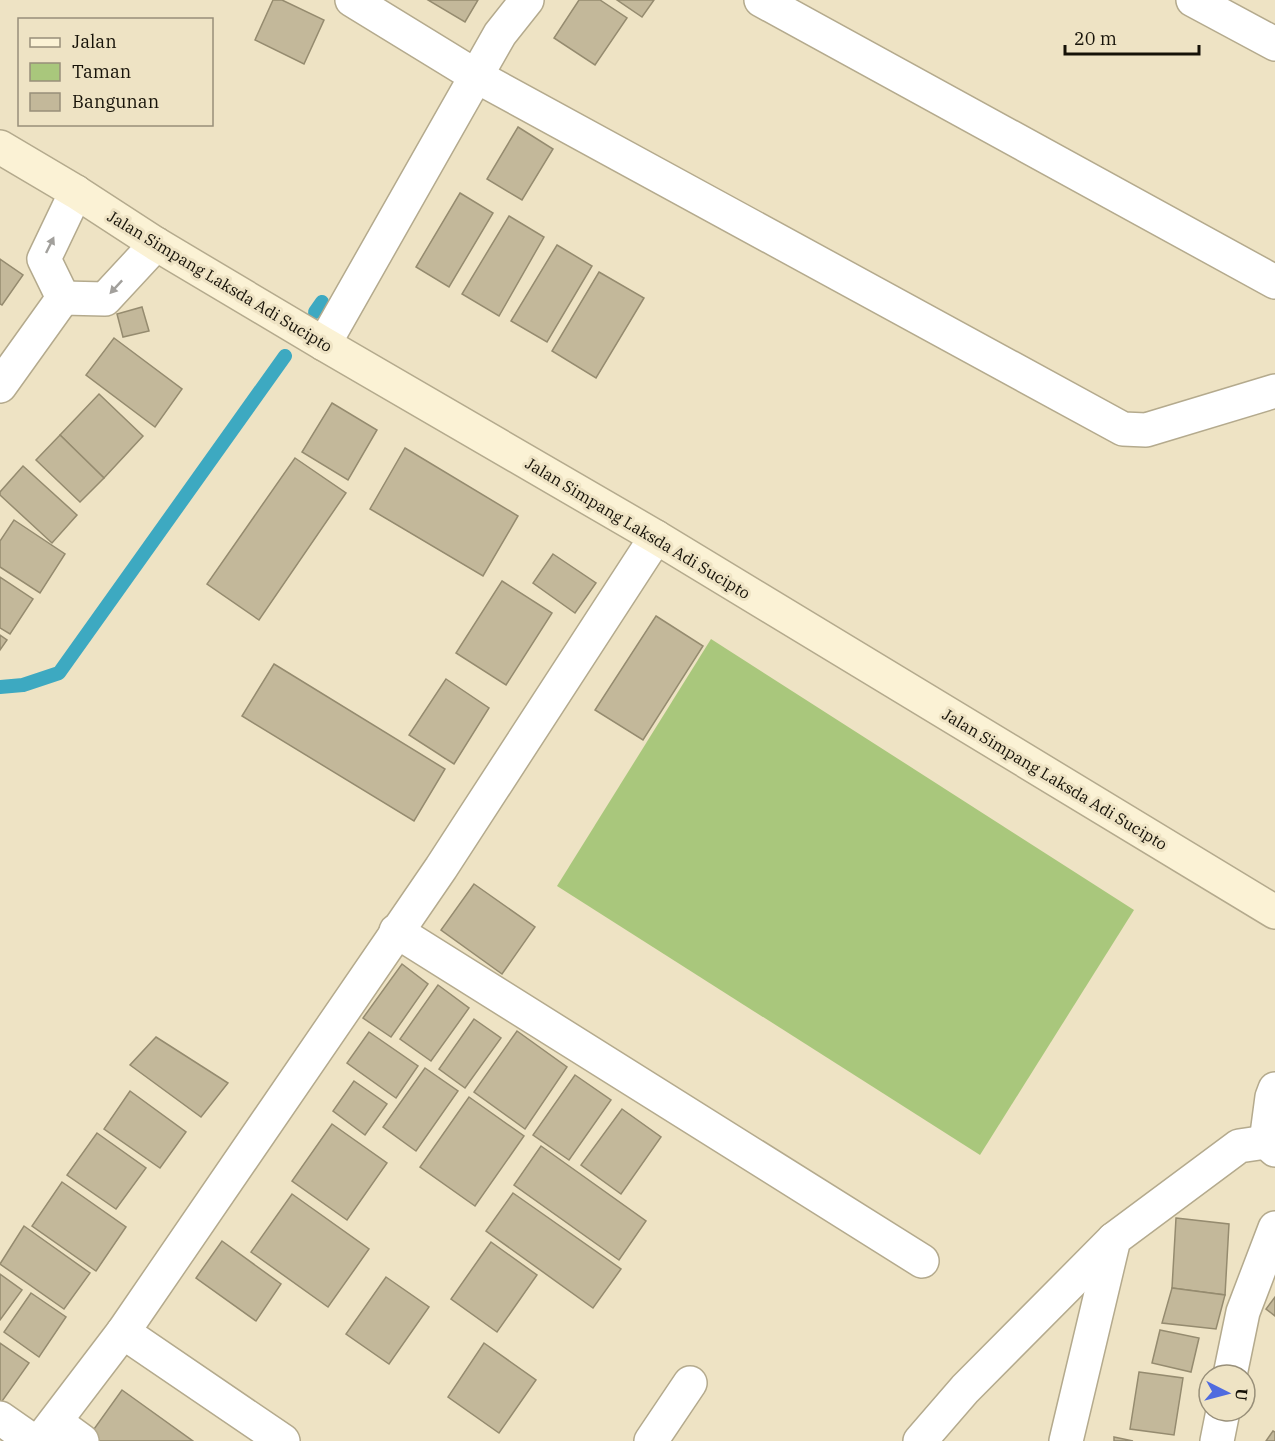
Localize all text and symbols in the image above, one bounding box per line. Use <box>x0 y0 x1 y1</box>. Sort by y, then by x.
legend <box>18 18 213 126</box>
scale bar <box>1065 18 1198 56</box>
text: 20 m <box>1074 27 1117 50</box>
text: Jalan <box>72 30 117 53</box>
text: Taman <box>72 60 131 83</box>
text: Bangunan <box>72 90 159 113</box>
street label: Jalan Simpang Laksda Adi Sucipto <box>104 206 336 356</box>
one-way arrow <box>46 237 55 254</box>
one-way arrow <box>110 279 123 294</box>
street label: Jalan Simpang Laksda Adi Sucipto <box>522 453 754 603</box>
street label: Jalan Simpang Laksda Adi Sucipto <box>939 704 1171 854</box>
north arrow <box>1197 1363 1257 1423</box>
text: U <box>1231 1387 1253 1402</box>

